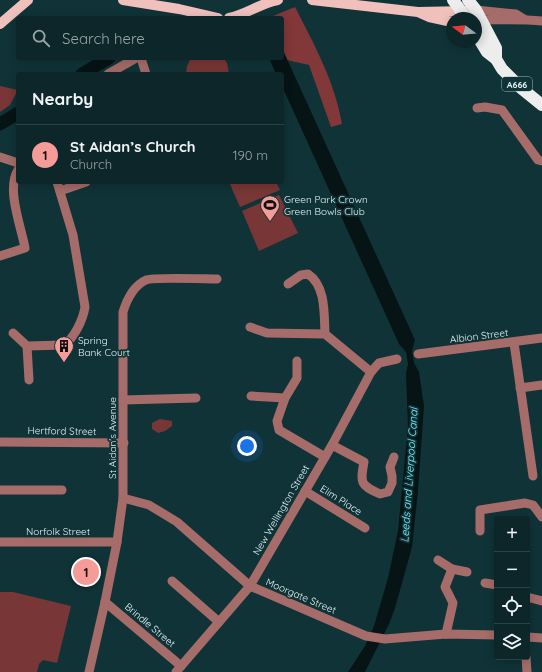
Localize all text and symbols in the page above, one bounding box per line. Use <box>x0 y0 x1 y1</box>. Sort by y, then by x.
north arrow <box>446 12 482 48</box>
search box <box>16 16 284 60</box>
icon: search <box>30 27 52 49</box>
text: Search here <box>62 29 145 48</box>
road number: A666 <box>502 77 532 91</box>
text: Nearby <box>32 88 93 109</box>
text: St Aidan’s Church <box>70 137 196 156</box>
text: 1 <box>42 147 48 163</box>
text: 190 m <box>233 147 268 163</box>
text: Church <box>70 156 112 172</box>
place label: Green Park Crown Green Bowls Club <box>284 193 368 218</box>
sports icon: Green Park Crown Green Bowls Club <box>259 194 281 222</box>
street label: Albion Street <box>449 326 510 346</box>
place label: Spring Bank Court <box>78 334 131 359</box>
building icon: Spring Bank Court <box>53 335 75 363</box>
street label: St Aidan's Avenue <box>106 397 119 479</box>
water label: Leeds and Liverpool Canal <box>397 406 421 543</box>
street label: Hertford Street <box>27 424 97 438</box>
your location <box>237 436 257 456</box>
street label: New Wellington Street <box>250 462 313 558</box>
street label: Elim Place <box>318 482 365 518</box>
map controls <box>494 516 530 660</box>
button: + <box>494 516 530 552</box>
street label: Norfolk Street <box>26 525 91 538</box>
button: − <box>494 552 530 588</box>
pin: 1 <box>73 557 99 587</box>
street label: Moorgate Street <box>264 575 339 617</box>
button: locate <box>494 588 530 624</box>
street label: Brindle Street <box>122 600 178 650</box>
button: layers <box>494 624 530 660</box>

